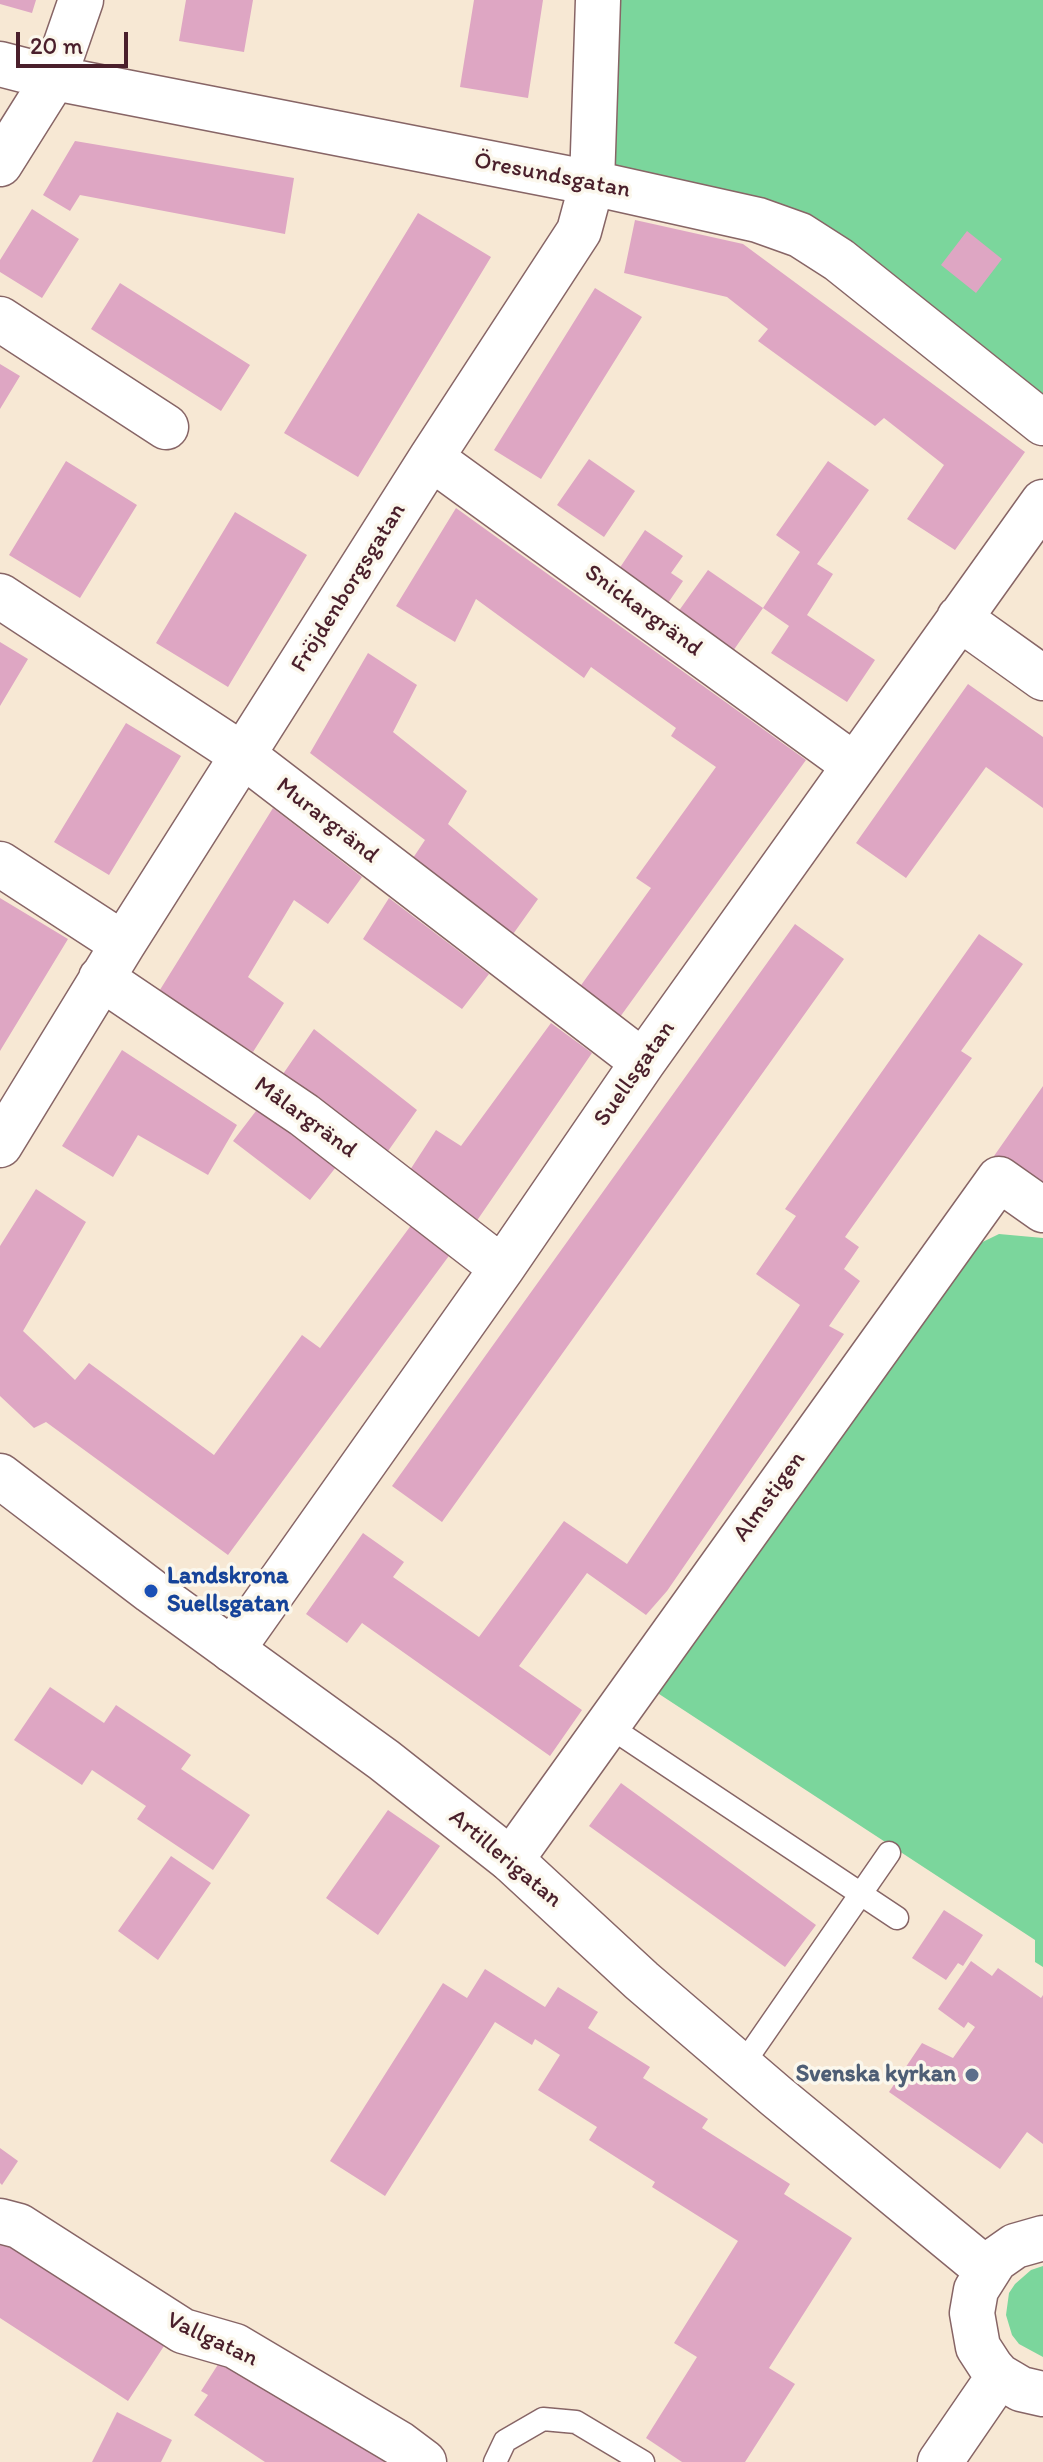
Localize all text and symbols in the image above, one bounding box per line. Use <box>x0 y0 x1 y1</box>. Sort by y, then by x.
scale bar <box>20 16 132 66</box>
text: 20 m <box>30 31 83 60</box>
street label: Öresundsgatan <box>471 147 633 205</box>
street label: Fröjdenborgsgatan <box>285 498 413 678</box>
street label: Snickargränd <box>579 559 707 663</box>
street label: Murargränd <box>270 772 384 870</box>
street label: Suellsgatan <box>588 1016 682 1132</box>
street label: Målargränd <box>248 1071 362 1165</box>
street label: Almstigen <box>728 1446 812 1548</box>
place label: Landskrona Suellsgatan <box>167 1563 289 1619</box>
marker: Landskrona Suellsgatan <box>142 1582 160 1600</box>
street label: Artillerigatan <box>443 1803 567 1915</box>
place label: Svenska kyrkan <box>796 2061 956 2089</box>
marker: Svenska kyrkan <box>963 2066 981 2084</box>
street label: Vallgatan <box>162 2306 262 2374</box>

